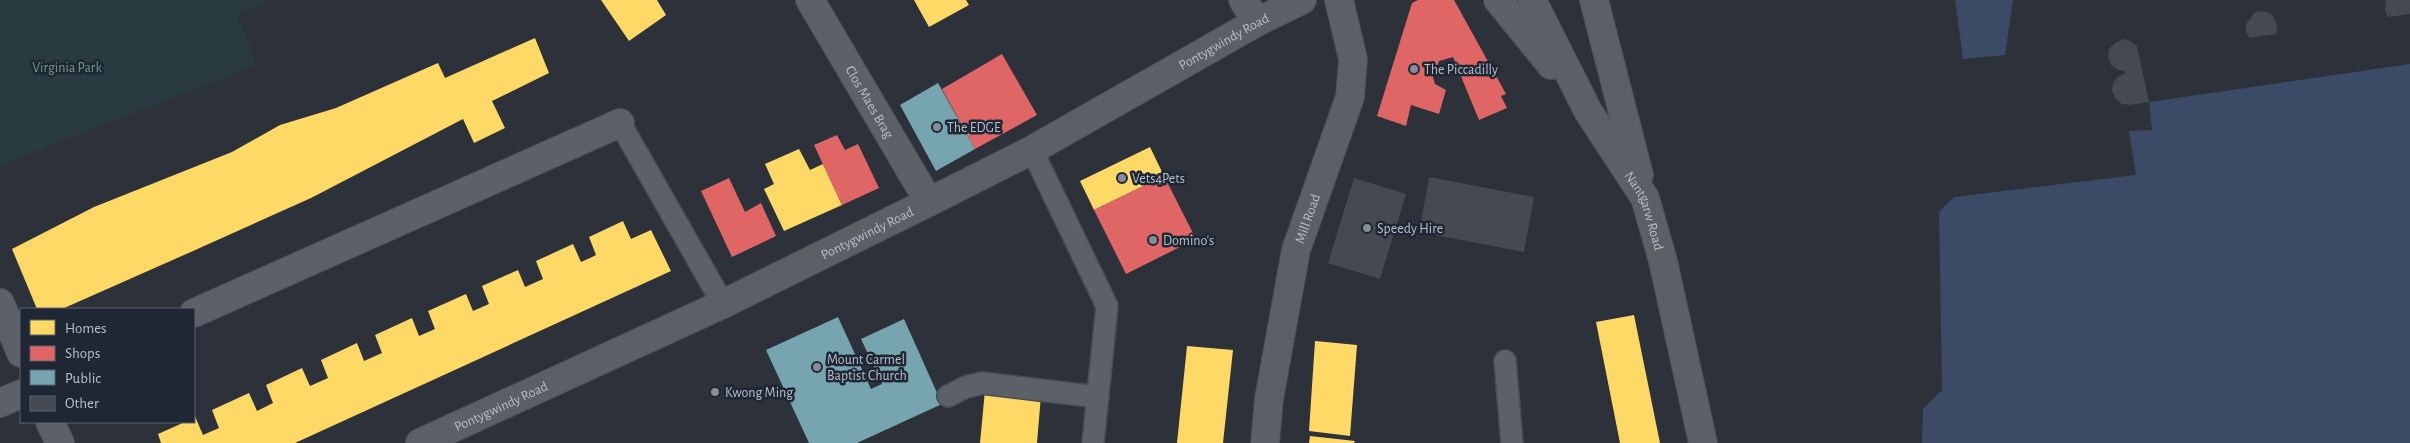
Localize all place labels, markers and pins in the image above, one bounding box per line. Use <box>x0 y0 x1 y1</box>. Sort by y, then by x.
marker: The Piccadilly <box>1408 63 1420 75</box>
place label: The Piccadilly <box>1424 63 1498 77</box>
marker: The EDGE <box>931 121 943 133</box>
place label: The EDGE <box>947 121 1001 135</box>
marker: Vets4Pets <box>1116 172 1128 184</box>
place label: Vets4Pets <box>1132 172 1185 186</box>
marker: Speedy Hire <box>1361 222 1373 234</box>
place label: Speedy Hire <box>1377 222 1443 236</box>
marker: Domino's <box>1147 234 1159 246</box>
place label: Domino's <box>1163 234 1214 248</box>
place label: Mount Carmel Baptist Church <box>827 353 907 383</box>
marker: Mount Carmel Baptist Church <box>811 361 823 373</box>
marker: Kwong Ming <box>709 386 721 398</box>
place label: Kwong Ming <box>725 386 793 400</box>

